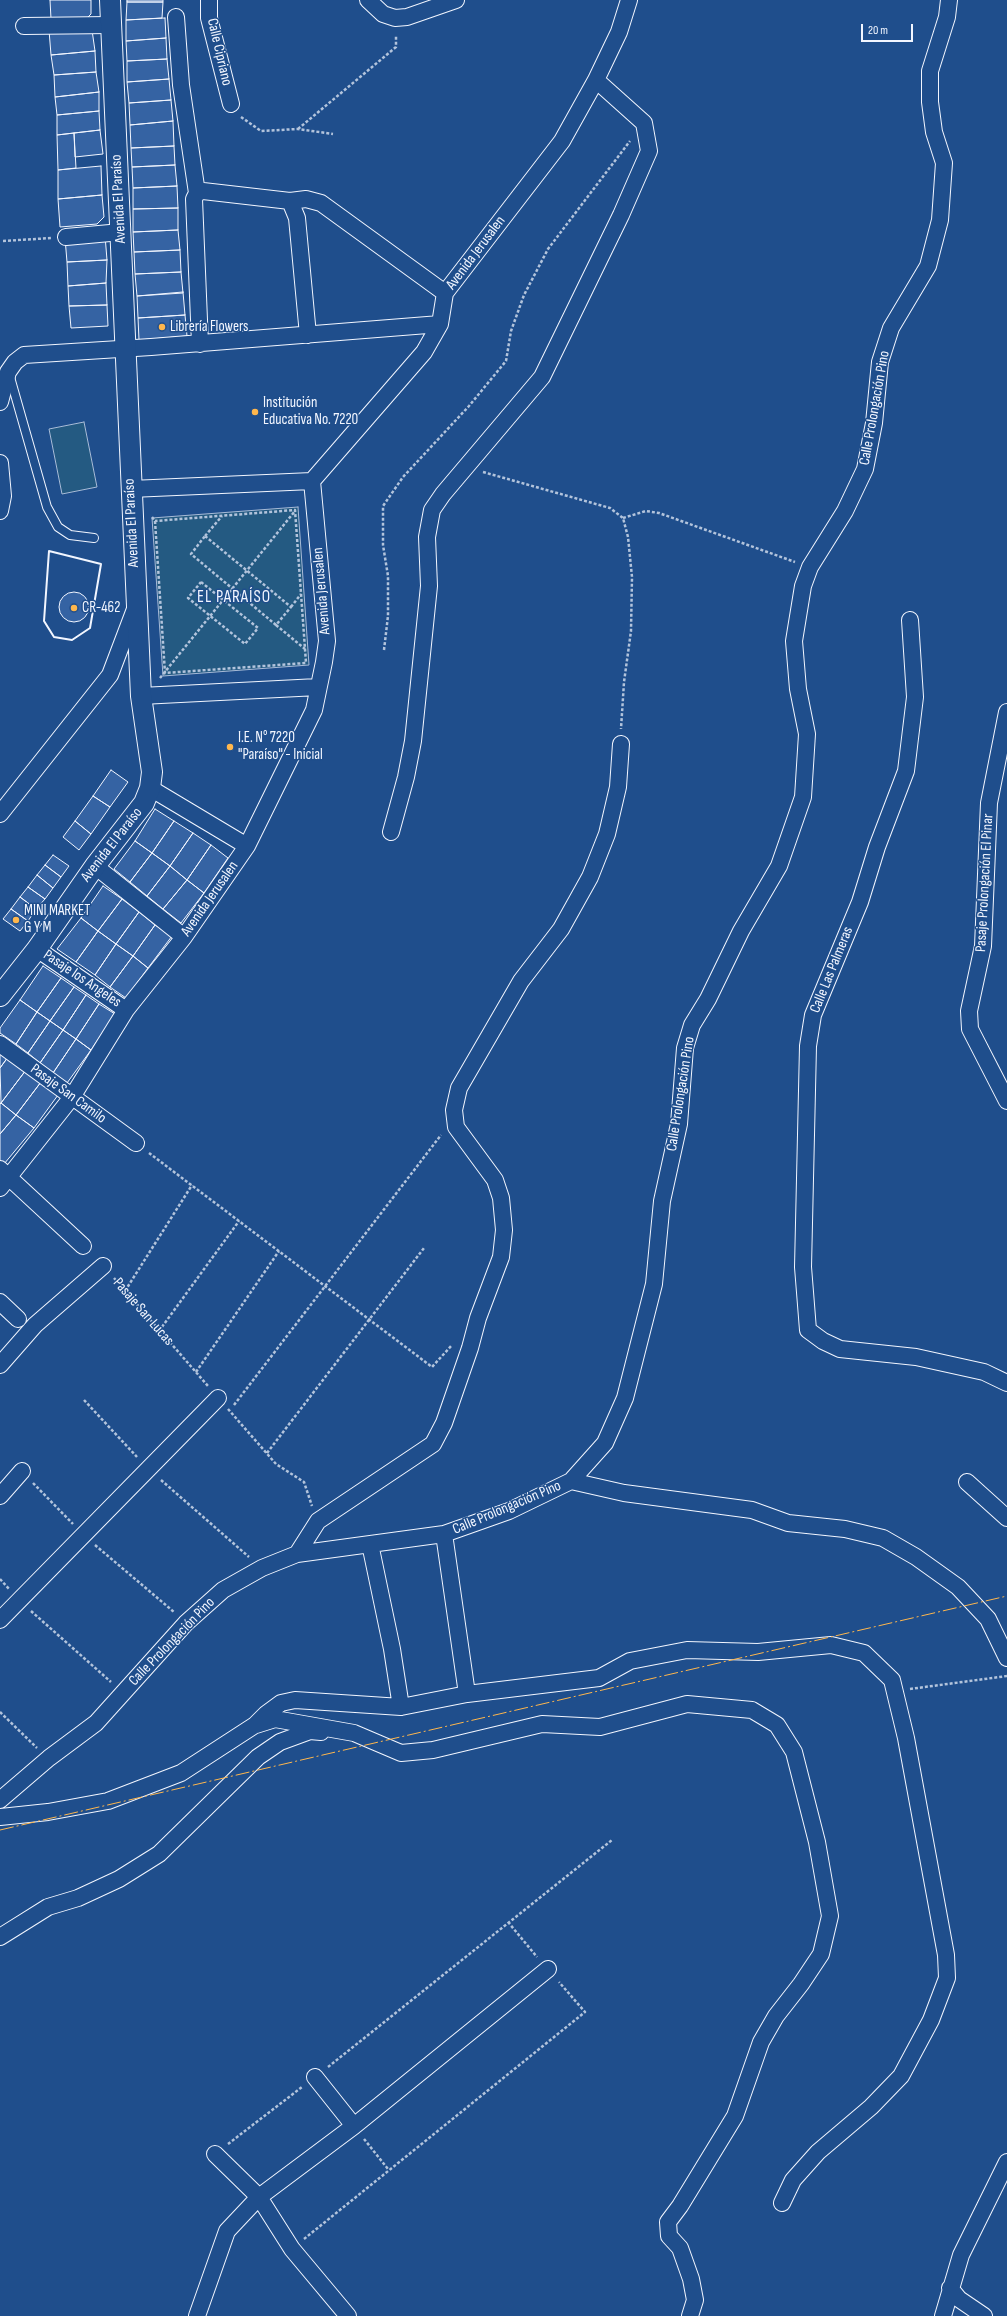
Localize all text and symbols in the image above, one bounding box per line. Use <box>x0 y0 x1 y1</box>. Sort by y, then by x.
scale bar <box>863 16 915 42</box>
street label: Calle Cipriano <box>203 17 235 87</box>
text: 20 m <box>868 23 888 38</box>
street label: Avenida El Paraíso <box>108 154 130 244</box>
street label: Avenida Jerusalen <box>442 213 510 293</box>
place label: Librería Flowers <box>170 318 248 336</box>
marker: Librería Flowers <box>157 322 167 332</box>
street label: Calle Prolongación Pino <box>856 349 894 467</box>
place label: Institución Educativa No. 7220 <box>263 394 358 429</box>
marker: Institución Educativa No. 7220 <box>250 407 260 417</box>
street label: Avenida El Paraíso <box>121 478 143 568</box>
street label: Avenida Jerusalen <box>309 547 335 635</box>
district label: EL PARAÍSO <box>197 588 271 608</box>
place label: CR-462 <box>82 599 120 617</box>
marker: CR-462 <box>69 603 79 613</box>
place label: I.E. N° 7220 "Paraíso" - Inicial <box>238 729 323 764</box>
marker: I.E. N° 7220 "Paraíso" - Inicial <box>225 742 235 752</box>
street label: Avenida El Paraíso <box>77 804 147 886</box>
street label: Pasaje Prolongación El Pinar <box>972 813 998 953</box>
street label: Avenida Jerusalen <box>178 858 242 940</box>
place label: MINI MARKET G Y M <box>24 902 90 937</box>
marker: MINI MARKET G Y M <box>11 915 21 925</box>
street label: Calle Las Palmeras <box>807 924 857 1016</box>
street label: Pasaje los Angeles <box>40 946 124 1012</box>
street label: Calle Prolongación Pino <box>663 1035 699 1153</box>
street label: Pasaje San Camilo <box>27 1060 109 1128</box>
street label: Pasaje San Lucas <box>109 1274 177 1350</box>
street label: Calle Prolongación Pino <box>450 1477 564 1539</box>
street label: Calle Prolongación Pino <box>125 1594 219 1690</box>

